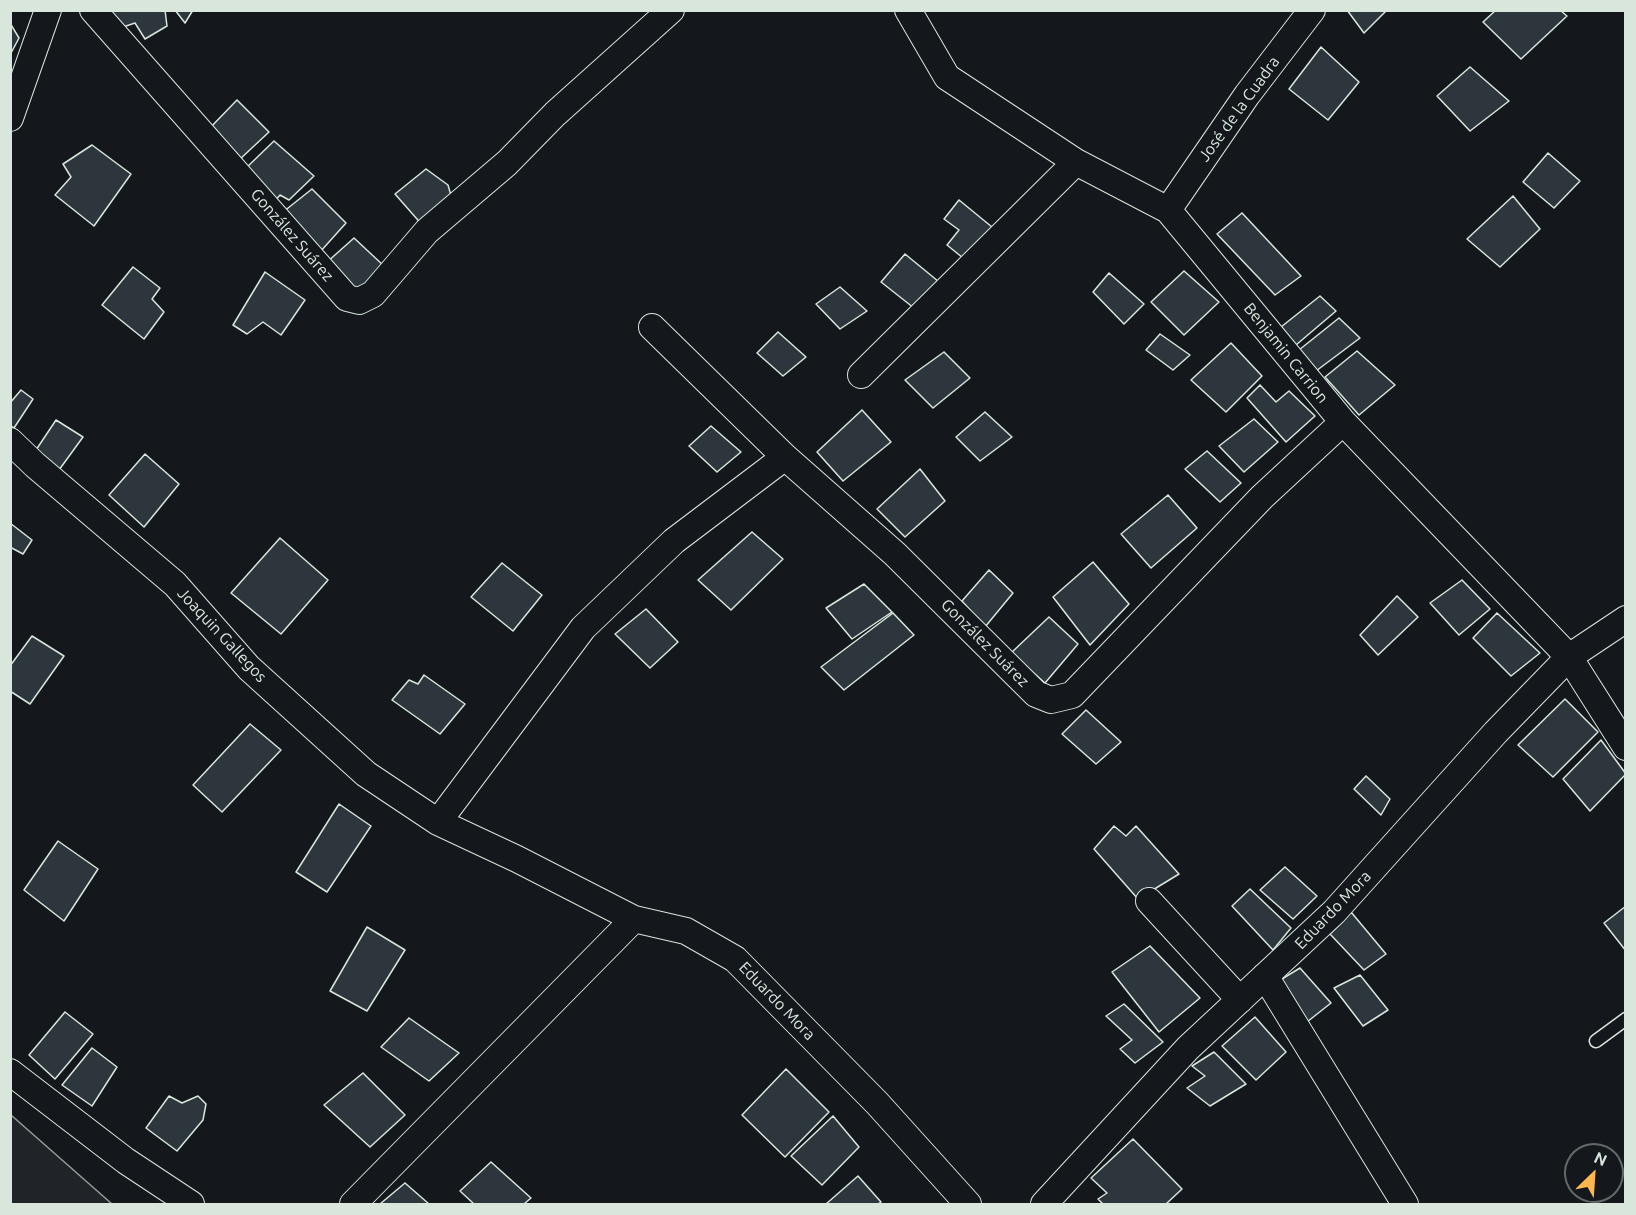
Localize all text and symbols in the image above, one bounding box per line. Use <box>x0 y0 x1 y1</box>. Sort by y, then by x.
street label: José de la Cuadra <box>1194 53 1284 165</box>
street label: González Suárez <box>246 185 338 285</box>
street label: Benjamin Carrion <box>1240 299 1332 407</box>
street label: Joaquin Gallegos <box>173 584 271 686</box>
street label: González Suárez <box>937 595 1033 691</box>
street label: Eduardo Mora <box>1291 867 1375 953</box>
street label: Eduardo Mora <box>735 958 819 1044</box>
north arrow <box>1564 1143 1624 1203</box>
text: N <box>1592 1148 1610 1169</box>

